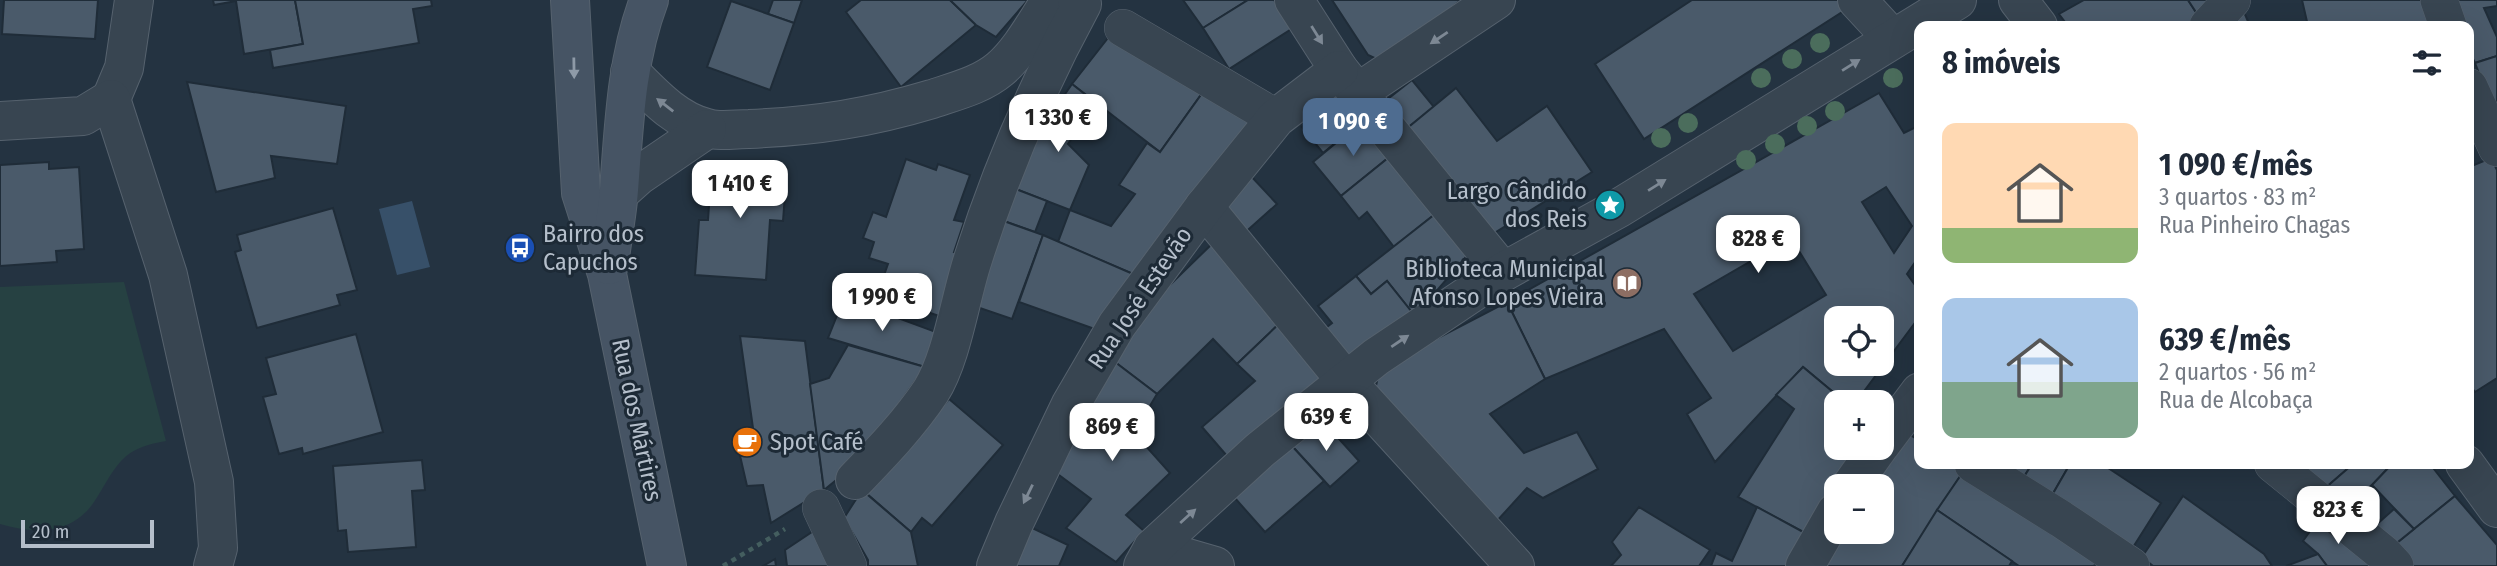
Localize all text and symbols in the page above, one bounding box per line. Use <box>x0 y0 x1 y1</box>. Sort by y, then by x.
one-way arrow <box>1310 25 1323 45</box>
one-way arrow <box>1430 32 1449 45</box>
icon: filters <box>2408 44 2446 82</box>
text: 8 imóveis <box>1942 45 2061 81</box>
one-way arrow <box>568 57 580 79</box>
one-way arrow <box>1841 59 1860 71</box>
pin: 1 330 € <box>993 94 1123 154</box>
one-way arrow <box>656 99 674 113</box>
pin: 1 090 € <box>1288 99 1418 158</box>
text: 1 330 € <box>1025 103 1091 131</box>
text: 1 090 € <box>1319 107 1387 135</box>
text: 1 090 €/mês <box>2159 147 2313 183</box>
icon: home <box>1998 151 2082 235</box>
pin: 1 410 € <box>675 160 805 220</box>
text: 1 410 € <box>708 169 772 197</box>
place label: Largo Cândido dos Reis <box>1447 177 1587 233</box>
one-way arrow <box>1648 178 1667 191</box>
text: 3 quartos · 83 m² <box>2159 183 2316 211</box>
place icon: Largo Cândido dos Reis <box>1593 188 1627 222</box>
text: Rua Pinheiro Chagas <box>2159 211 2350 239</box>
pin: 828 € <box>1709 216 1807 275</box>
place label: Bairro dos Capuchos <box>543 220 644 276</box>
street label: Rua José Estevão <box>1082 222 1198 374</box>
text: 828 € <box>1732 224 1784 252</box>
bus stop icon: Bairro dos Capuchos <box>503 231 537 265</box>
place label: Biblioteca Municipal Afonso Lopes Vieira <box>1405 255 1604 311</box>
library icon: Biblioteca Municipal Afonso Lopes Vieira <box>1610 266 1644 300</box>
pin: 1 990 € <box>817 274 947 333</box>
text: 1 990 € <box>848 282 916 310</box>
map controls <box>1824 306 1894 544</box>
button: locate <box>1824 306 1894 376</box>
text: 639 €/mês <box>2159 322 2291 358</box>
icon: home <box>1998 326 2082 410</box>
one-way arrow <box>1391 334 1409 348</box>
street label: Rua dos Mártires <box>606 336 668 504</box>
text: 2 quartos · 56 m² <box>2159 358 2316 386</box>
text: Rua de Alcobaça <box>2159 386 2313 414</box>
button: + <box>1824 390 1894 460</box>
pin: 639 € <box>1277 393 1375 453</box>
text: 639 € <box>1300 402 1352 430</box>
pin: 869 € <box>1063 404 1161 463</box>
text: 869 € <box>1086 412 1138 440</box>
cafe icon: Spot Café <box>730 425 764 459</box>
place label: Spot Café <box>770 428 863 456</box>
button: − <box>1824 474 1894 544</box>
one-way arrow <box>1022 484 1034 504</box>
pin: 823 € <box>2289 486 2387 546</box>
text: 823 € <box>2313 495 2363 523</box>
one-way arrow <box>1179 508 1196 524</box>
scale bar <box>21 517 154 549</box>
text: 20 m <box>32 520 69 543</box>

